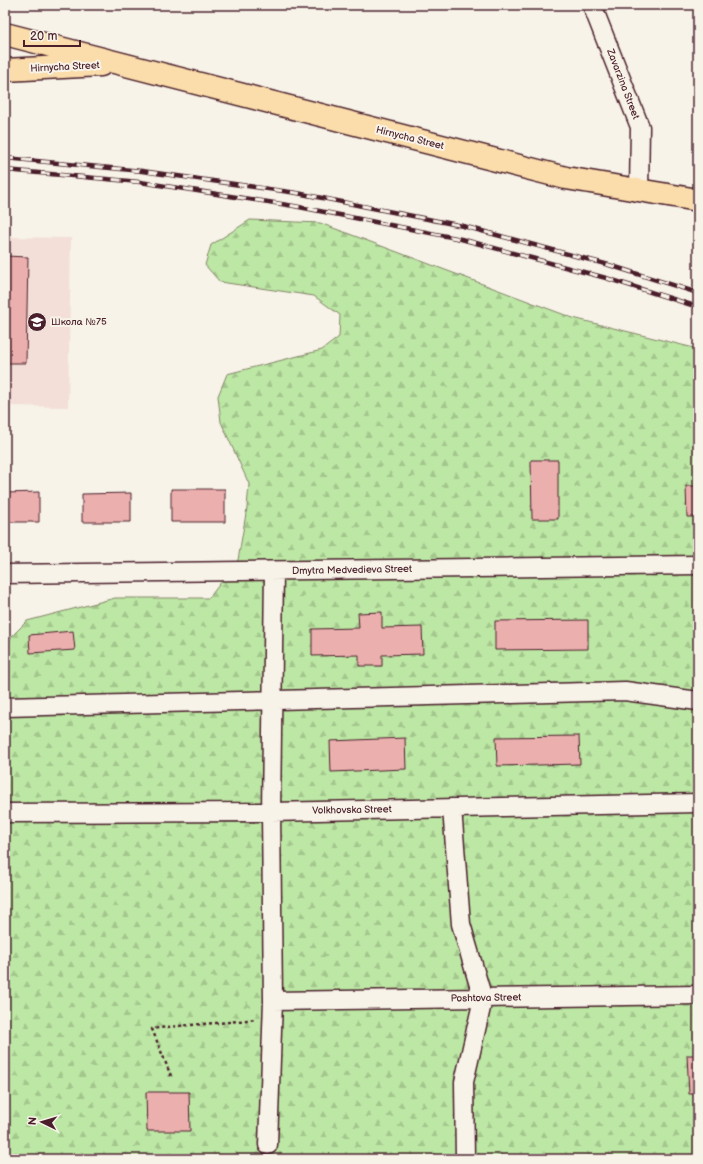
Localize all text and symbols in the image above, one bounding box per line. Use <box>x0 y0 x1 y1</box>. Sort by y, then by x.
scale bar <box>24 22 80 48</box>
text: 20 m <box>30 29 57 44</box>
street label: Zavarzina Street <box>604 46 642 121</box>
street label: Hirnycha Street <box>30 59 100 75</box>
street label: Hirnycha Street <box>375 124 445 152</box>
school or university icon: Школа №75 <box>26 311 48 333</box>
place label: Школа №75 <box>51 316 107 328</box>
street label: Dmytra Medvedieva Street <box>292 563 412 577</box>
street label: Volkhovska Street <box>312 803 392 817</box>
street label: Poshtova Street <box>451 991 521 1005</box>
north arrow <box>22 1102 62 1142</box>
text: N <box>26 1116 39 1126</box>

